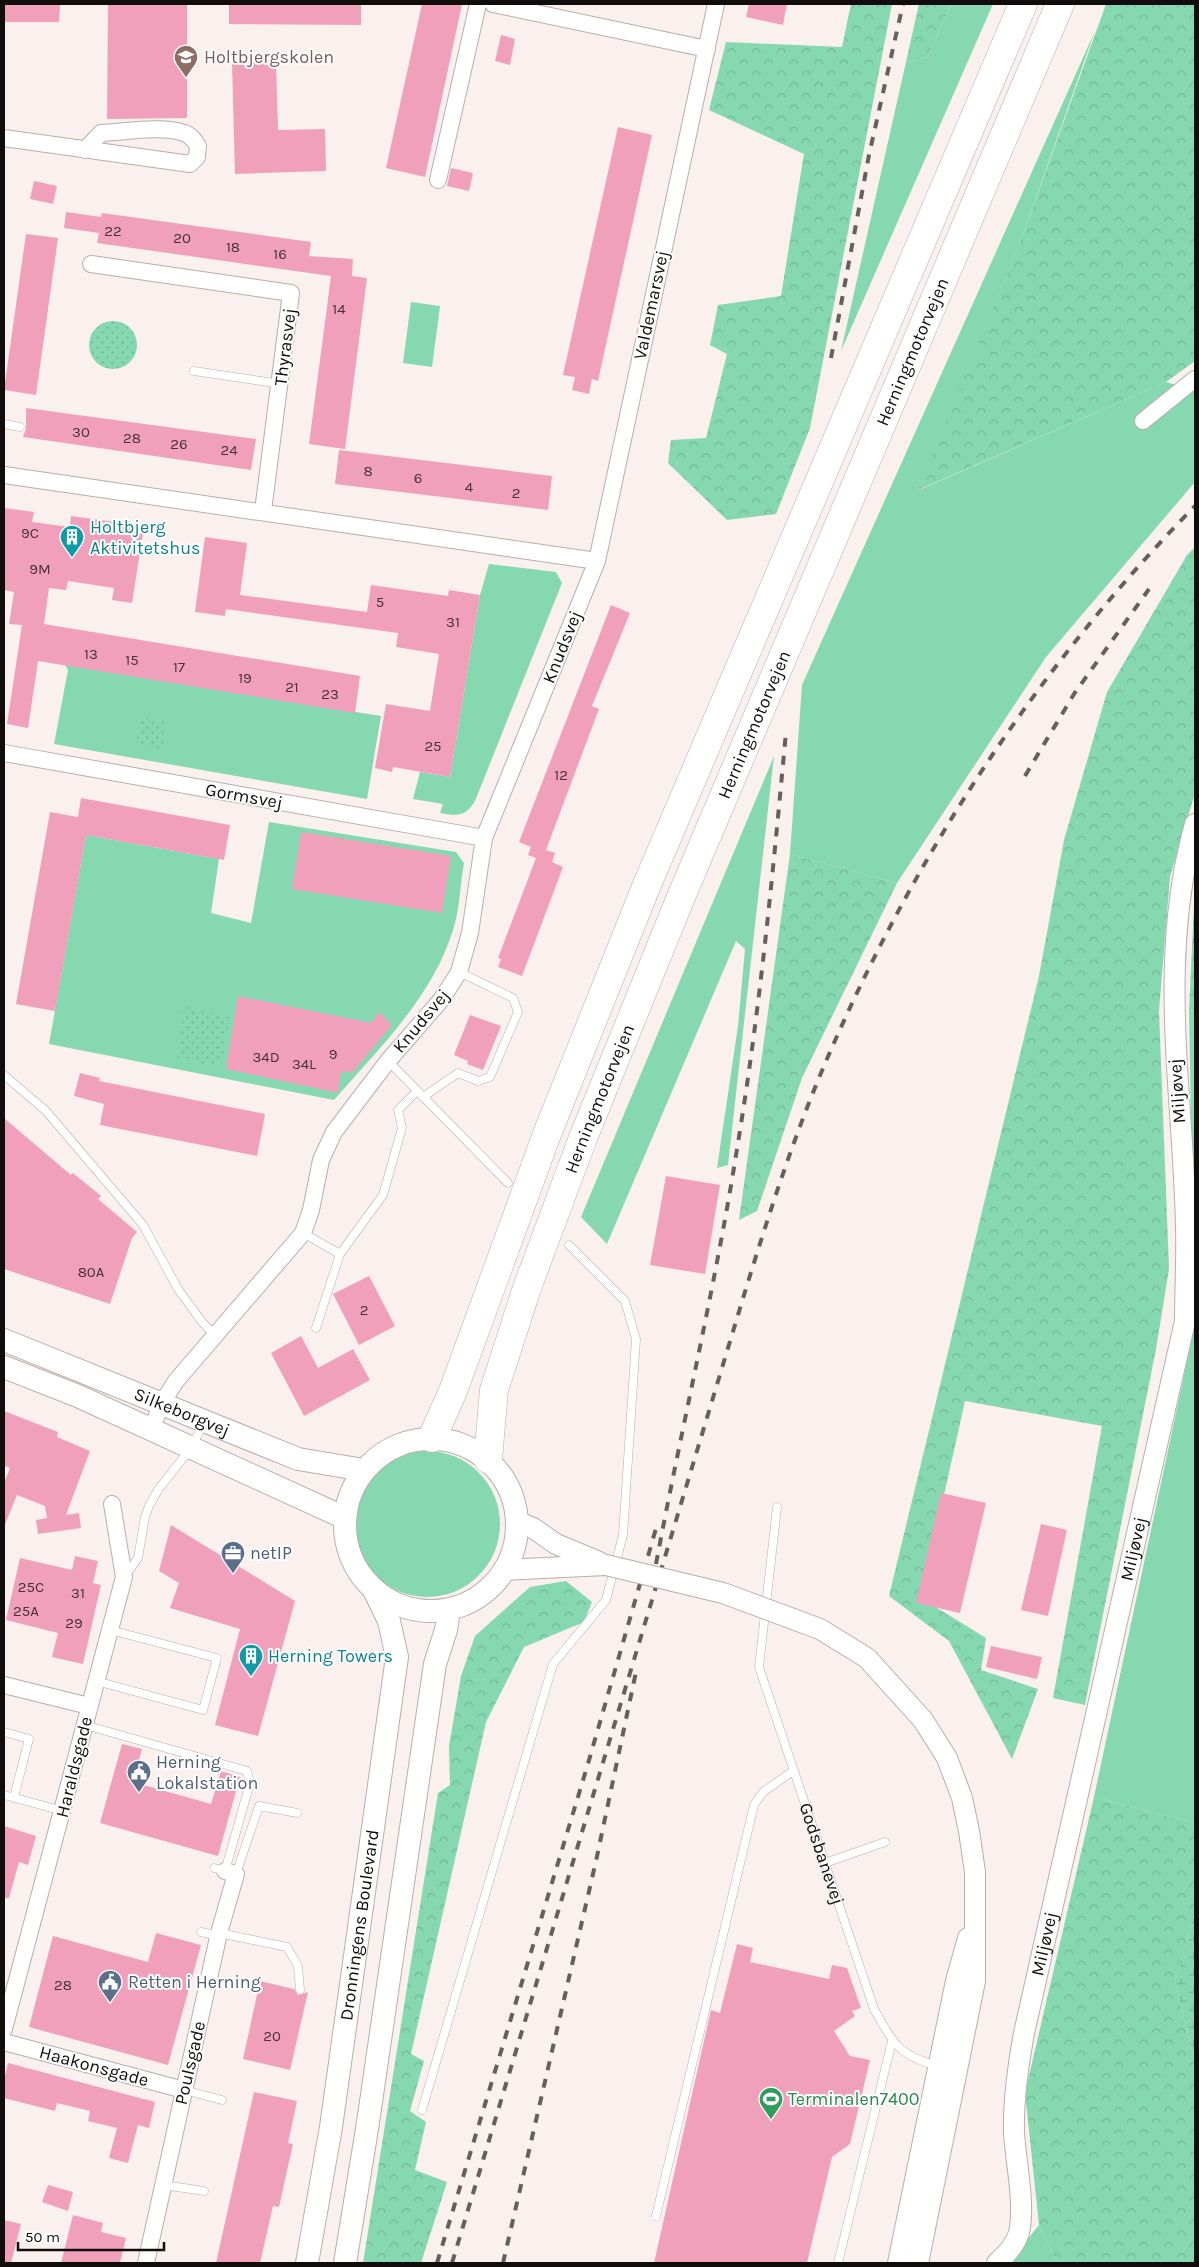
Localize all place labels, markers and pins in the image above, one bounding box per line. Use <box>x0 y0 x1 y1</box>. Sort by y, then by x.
school or university icon: Holtbjergskolen <box>173 44 199 78</box>
place label: Holtbjergskolen <box>204 46 334 68</box>
place label: Holtbjerg Aktivitetshus <box>90 516 201 559</box>
building icon: Holtbjerg Aktivitetshus <box>59 524 85 558</box>
office icon: netIP <box>220 1540 246 1574</box>
place label: netIP <box>250 1542 292 1564</box>
building icon: Herning Towers <box>238 1643 264 1677</box>
place label: Herning Towers <box>268 1645 393 1667</box>
place label: Herning Lokalstation <box>156 1751 258 1794</box>
public building icon: Herning Lokalstation <box>126 1759 152 1793</box>
public building icon: Retten i Herning <box>97 1969 123 2003</box>
place label: Retten i Herning <box>128 1971 261 1993</box>
sports icon: Terminalen7400 <box>758 2086 784 2120</box>
place label: Terminalen7400 <box>788 2088 919 2110</box>

